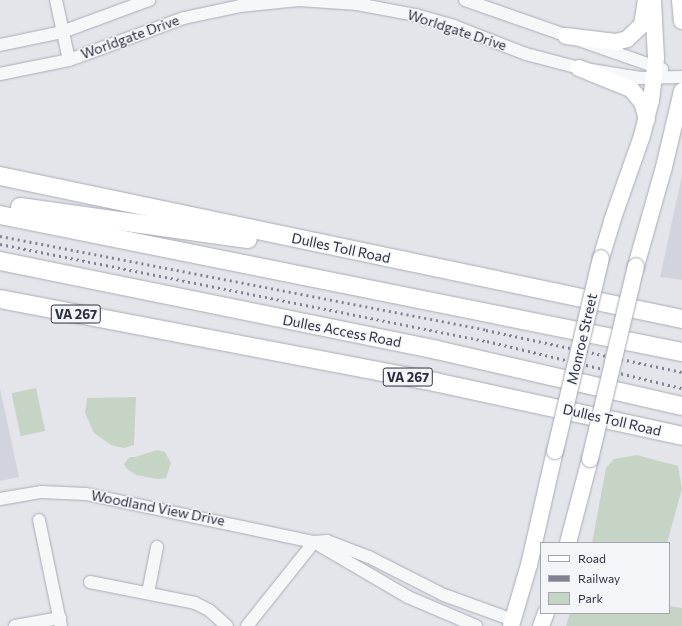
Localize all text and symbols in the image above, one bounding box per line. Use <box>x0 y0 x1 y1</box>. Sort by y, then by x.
street label: Worldgate Drive <box>405 6 509 54</box>
street label: Worldgate Drive <box>79 11 181 63</box>
street label: Dulles Toll Road <box>290 229 392 267</box>
street label: Monroe Street <box>563 292 601 386</box>
road number: VA 267 <box>50 303 102 325</box>
street label: Dulles Access Road <box>281 311 403 351</box>
road number: VA 267 <box>382 366 434 388</box>
street label: Dulles Toll Road <box>561 401 663 439</box>
street label: Woodland View Drive <box>90 487 226 529</box>
legend <box>540 542 670 614</box>
text: Road <box>578 551 606 565</box>
text: Railway <box>578 571 620 585</box>
text: Park <box>578 591 603 605</box>

